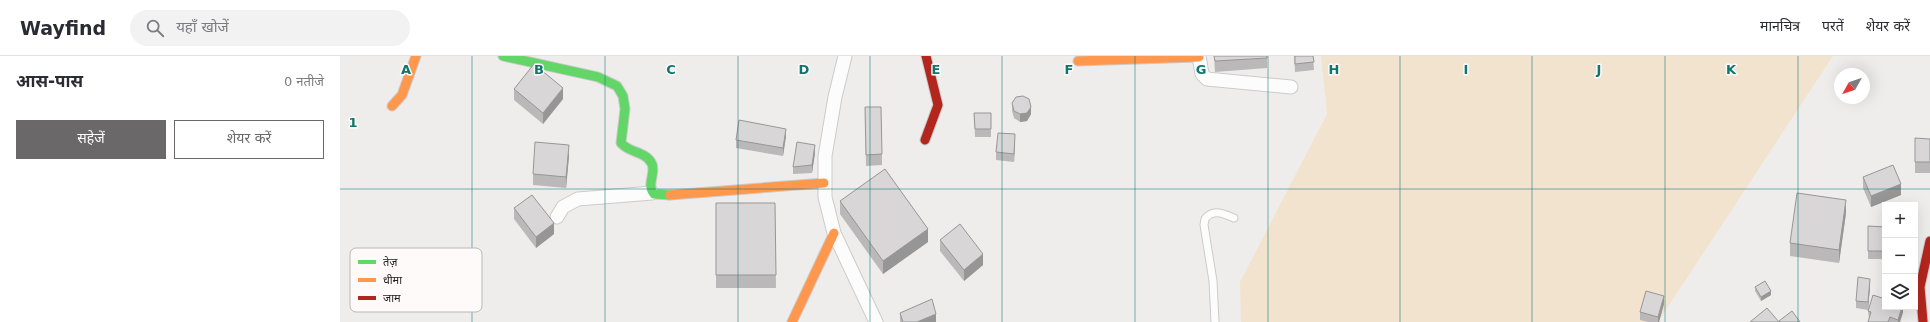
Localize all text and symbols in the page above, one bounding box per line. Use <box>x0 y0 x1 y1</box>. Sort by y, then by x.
search box <box>130 10 410 46</box>
text: Wayfind <box>20 17 106 39</box>
icon: search <box>144 17 166 39</box>
text: यहाँ खोजें <box>176 18 229 36</box>
text: मानचित्र <box>1760 18 1800 34</box>
text: परतें <box>1822 18 1844 34</box>
text: शेयर करें <box>1866 18 1910 34</box>
text: A <box>401 62 411 77</box>
text: B <box>534 62 544 77</box>
text: C <box>666 62 676 77</box>
text: D <box>799 62 810 77</box>
text: E <box>932 62 940 77</box>
text: F <box>1065 62 1073 77</box>
text: G <box>1196 62 1206 77</box>
text: H <box>1329 62 1339 77</box>
text: I <box>1464 62 1468 77</box>
text: J <box>1596 62 1601 77</box>
text: K <box>1726 62 1737 77</box>
north arrow <box>1834 68 1870 104</box>
text: आस-पास <box>16 71 83 91</box>
text: 0 नतीजे <box>284 74 324 89</box>
text: 1 <box>348 115 358 130</box>
button: सहेजें <box>16 120 166 159</box>
button: शेयर करें <box>174 120 324 159</box>
map controls <box>1882 202 1918 310</box>
button: + <box>1882 202 1918 238</box>
button: − <box>1882 238 1918 274</box>
legend <box>350 248 482 312</box>
text: तेज़ <box>383 256 398 269</box>
text: धीमा <box>383 274 402 287</box>
button: layers <box>1882 274 1918 310</box>
text: जाम <box>383 292 401 305</box>

